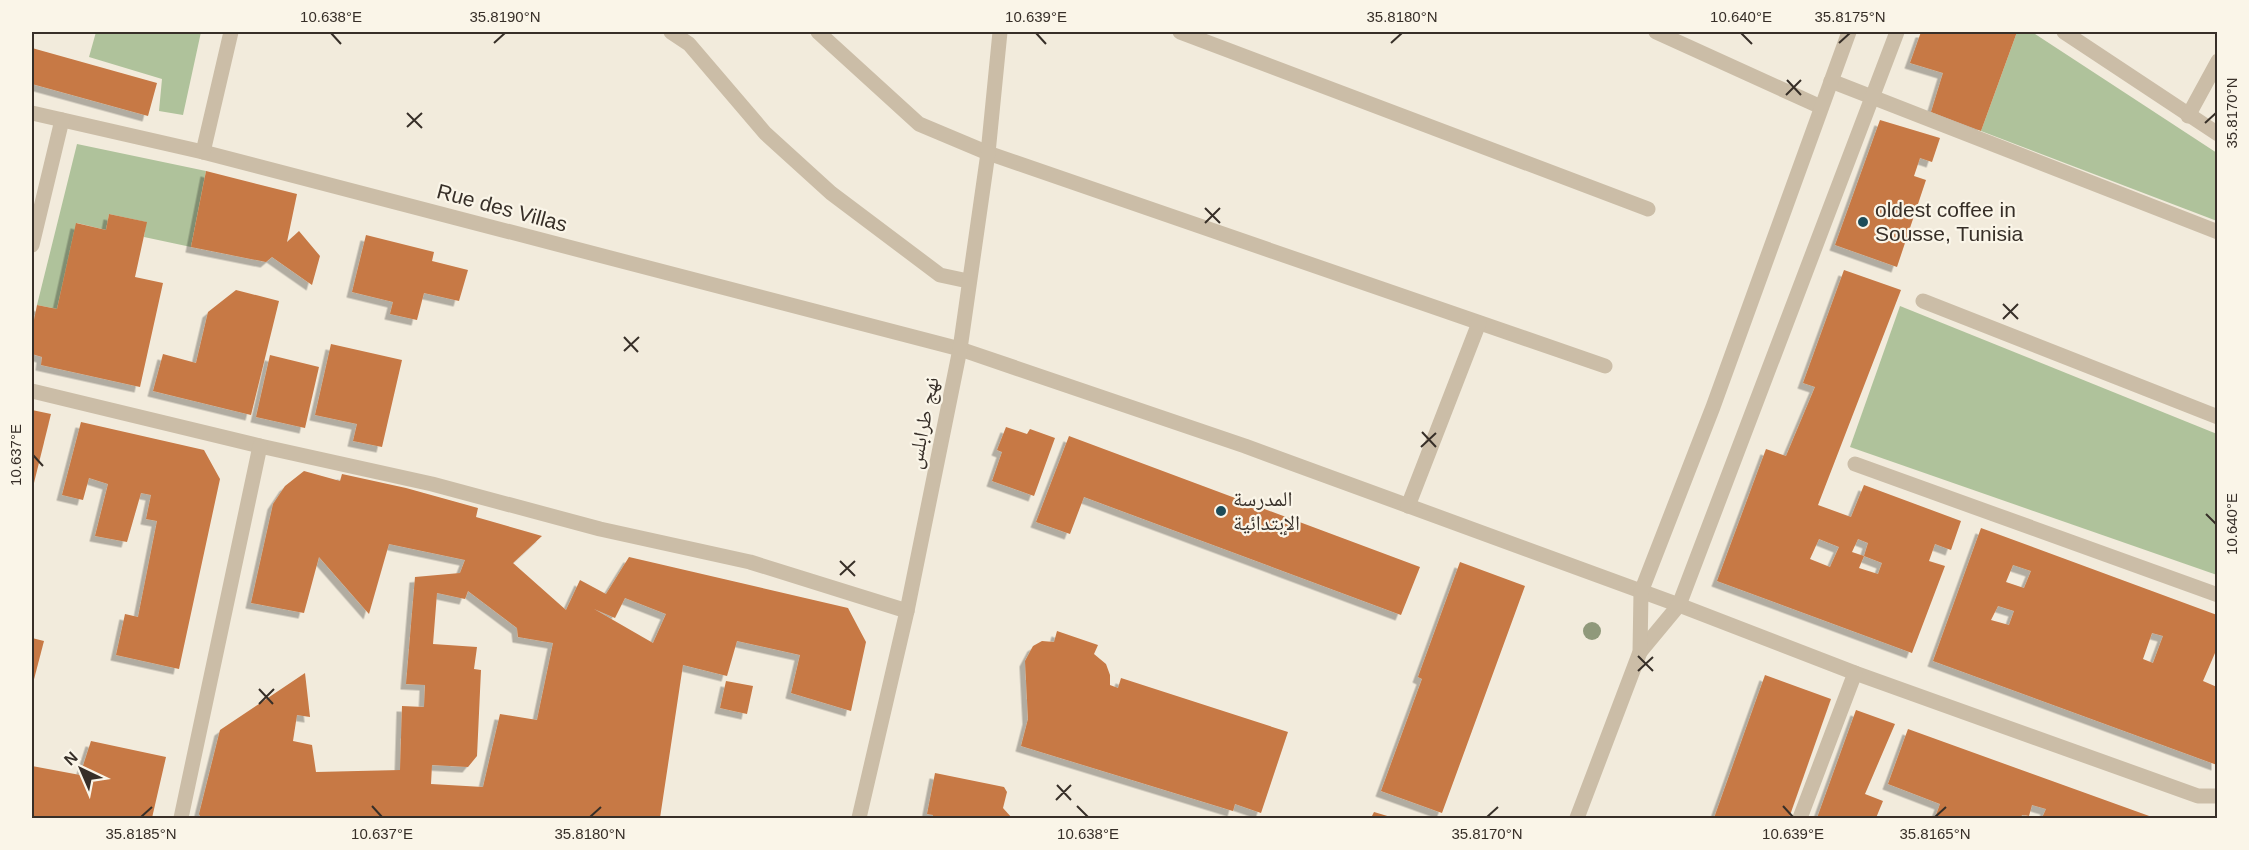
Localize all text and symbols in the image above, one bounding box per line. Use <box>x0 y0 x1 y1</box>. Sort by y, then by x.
text: 10.638°E <box>300 8 362 25</box>
text: 35.8190°N <box>469 8 541 25</box>
text: 10.639°E <box>1005 8 1067 25</box>
text: 35.8180°N <box>1366 8 1438 25</box>
text: 10.640°E <box>1710 8 1772 25</box>
text: 35.8175°N <box>1814 8 1886 25</box>
text: 35.8170°N <box>2223 77 2240 149</box>
street label: Rue des Villas <box>435 179 570 236</box>
place label: oldest coffee in Sousse, Tunisia <box>1875 198 2024 245</box>
marker: oldest coffee in Sousse, Tunisia <box>1856 215 1870 229</box>
street label: نهج طرابلس <box>902 375 945 471</box>
text: 10.637°E <box>7 424 24 486</box>
place label: المدرسة الإبتدائية <box>1233 487 1300 536</box>
text: 10.640°E <box>2223 493 2240 555</box>
marker: المدرسة الإبتدائية <box>1214 504 1228 518</box>
north arrow <box>51 739 111 799</box>
text: N <box>61 748 81 769</box>
text: 35.8185°N <box>105 825 177 842</box>
text: 10.637°E <box>351 825 413 842</box>
text: 35.8180°N <box>554 825 626 842</box>
text: 10.638°E <box>1057 825 1119 842</box>
text: 35.8170°N <box>1451 825 1523 842</box>
text: 10.639°E <box>1762 825 1824 842</box>
text: 35.8165°N <box>1899 825 1971 842</box>

